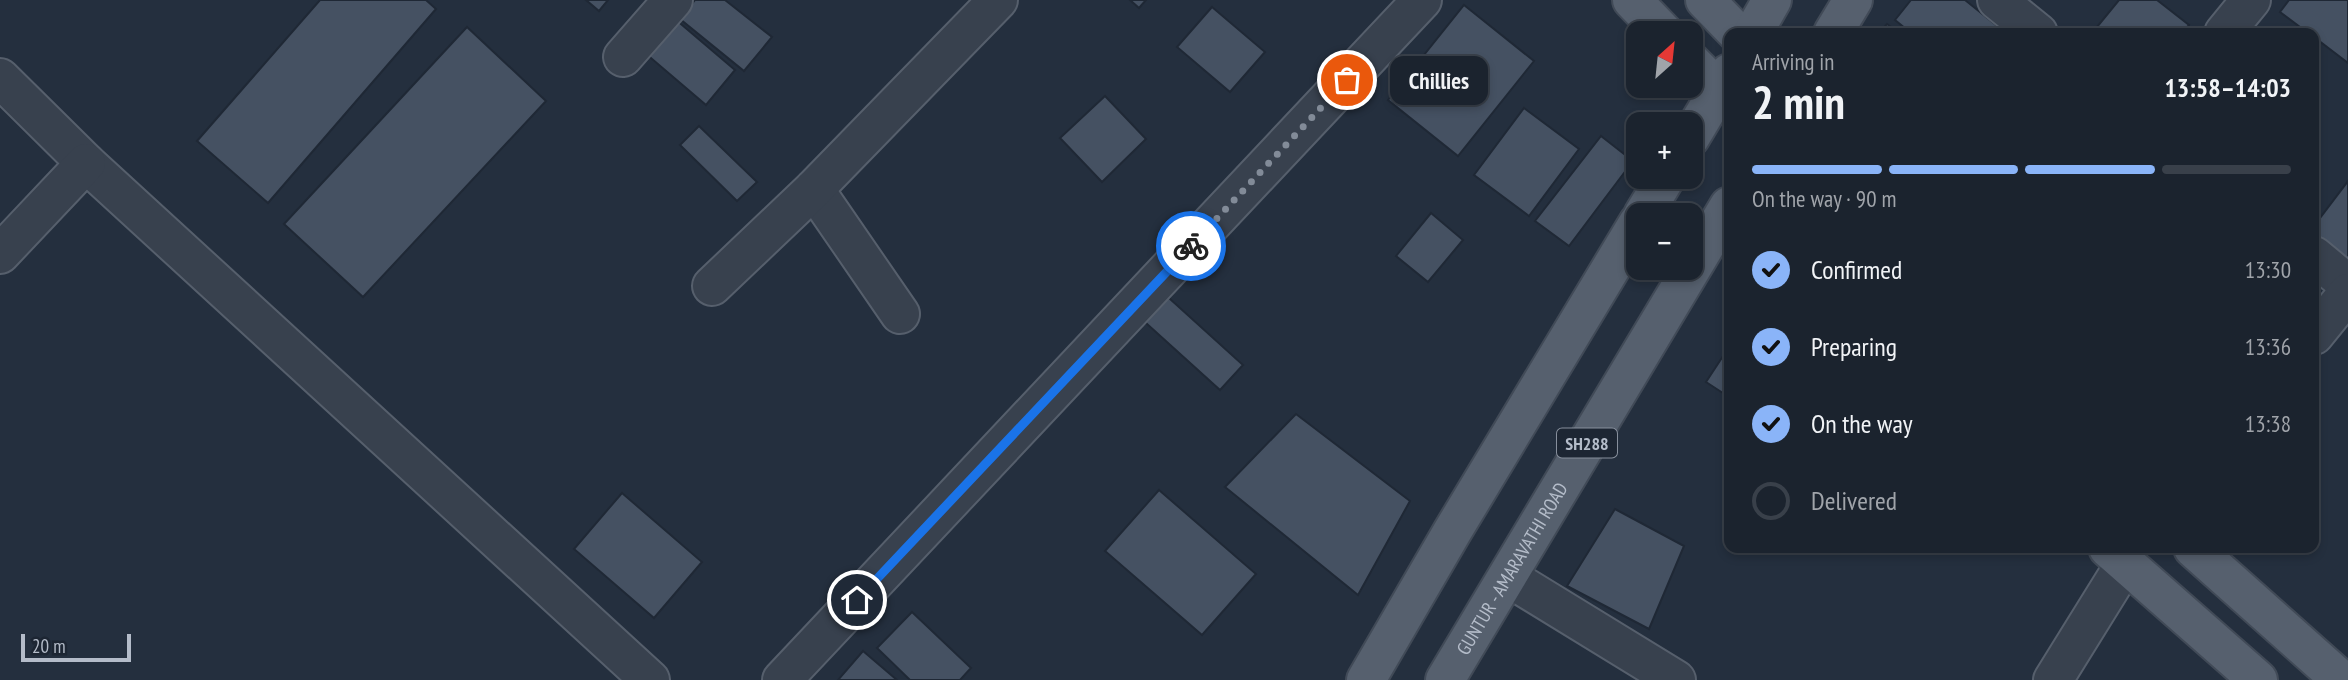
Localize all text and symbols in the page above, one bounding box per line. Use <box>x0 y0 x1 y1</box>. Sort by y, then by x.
north arrow <box>1626 21 1703 98</box>
map controls <box>1626 21 1703 280</box>
text: Arriving in <box>1752 47 1834 76</box>
pin <box>1317 50 1377 110</box>
callout: Chillies <box>1389 56 1487 104</box>
icon: bag <box>1328 61 1366 99</box>
text: Chillies <box>1409 66 1469 95</box>
text: 13:58–14:03 <box>2164 71 2291 104</box>
text: 2 min <box>1752 72 1845 132</box>
button: + <box>1626 112 1703 189</box>
text: On the way · 90 m <box>1752 184 1896 213</box>
button: − <box>1626 203 1703 280</box>
courier <box>1156 211 1226 281</box>
icon: bike <box>1172 227 1210 265</box>
icon: check <box>1752 251 1790 289</box>
text: Confirmed <box>1811 253 1902 286</box>
text: 13:30 <box>2245 255 2291 284</box>
icon: check <box>1752 328 1790 366</box>
text: Preparing <box>1811 330 1897 363</box>
text: 13:36 <box>2245 332 2291 361</box>
icon: check <box>1752 405 1790 443</box>
text: On the way <box>1811 407 1913 440</box>
text: 13:38 <box>2245 409 2291 438</box>
road number: SH288 <box>1557 428 1617 458</box>
street label: GUNTUR - AMARAVATHI ROAD <box>1451 478 1573 659</box>
text: Delivered <box>1811 484 1897 517</box>
pin <box>827 570 887 630</box>
icon: home <box>838 581 876 619</box>
scale bar <box>21 631 131 663</box>
text: 20 m <box>32 634 66 658</box>

